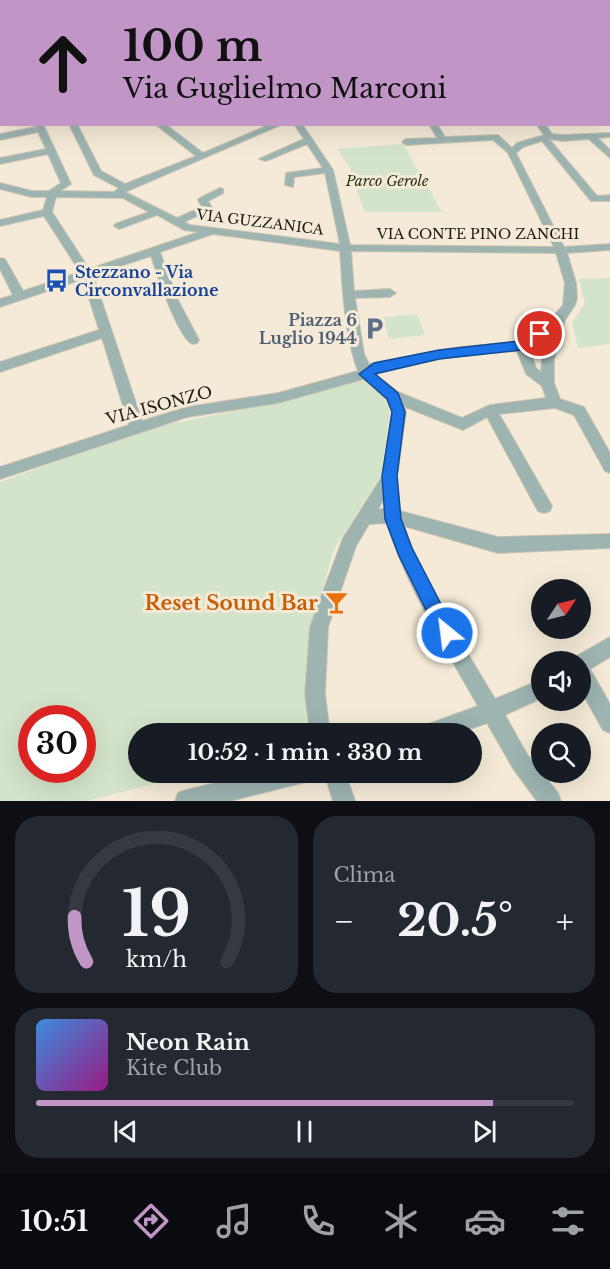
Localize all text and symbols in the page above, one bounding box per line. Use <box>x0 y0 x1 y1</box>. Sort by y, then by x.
text: 100 m <box>123 20 262 72</box>
icon: ahead <box>24 24 102 102</box>
text: Via Guglielmo Marconi <box>123 72 447 105</box>
park label: Parco Gerole <box>345 172 429 190</box>
street label: VIA GUZZANICA <box>194 205 325 239</box>
street label: VIA CONTE PINO ZANCHI <box>376 225 579 243</box>
place label: Stezzano - Via Circonvallazione <box>75 262 219 300</box>
bus stop icon: Stezzano - Via Circonvallazione <box>44 268 70 294</box>
pin <box>514 308 565 359</box>
place label: Piazza 6 Luglio 1944 <box>259 310 357 348</box>
parking icon: Piazza 6 Luglio 1944 <box>362 316 388 342</box>
icon: arrive <box>523 317 556 350</box>
street label: VIA ISONZO <box>103 381 214 429</box>
north arrow <box>531 579 591 639</box>
map controls <box>531 579 591 783</box>
bar icon: Reset Sound Bar <box>323 590 349 616</box>
place label: Reset Sound Bar <box>144 591 318 615</box>
position arrow <box>415 601 479 665</box>
button: sound <box>531 651 591 711</box>
speed limit sign: 30 <box>18 705 96 783</box>
button: search <box>531 723 591 783</box>
text: 10:52 · 1 min · 330 m <box>188 739 422 766</box>
text: Clima <box>334 863 395 887</box>
text: 19 <box>122 875 191 953</box>
text: 20.5° <box>397 892 513 948</box>
text: − <box>334 901 354 942</box>
text: + <box>556 901 574 942</box>
text: km/h <box>126 946 187 973</box>
text: Neon Rain <box>126 1029 250 1056</box>
text: Kite Club <box>126 1056 222 1080</box>
icon: previous <box>109 1115 142 1148</box>
icon: pause <box>288 1115 321 1148</box>
icon: next <box>468 1115 501 1148</box>
icon: directions <box>130 1200 172 1242</box>
icon: music <box>213 1200 255 1242</box>
icon: phone <box>297 1200 339 1242</box>
icon: climate <box>380 1200 422 1242</box>
icon: car <box>464 1200 506 1242</box>
icon: filters <box>547 1200 589 1242</box>
text: 10:51 <box>21 1205 88 1238</box>

